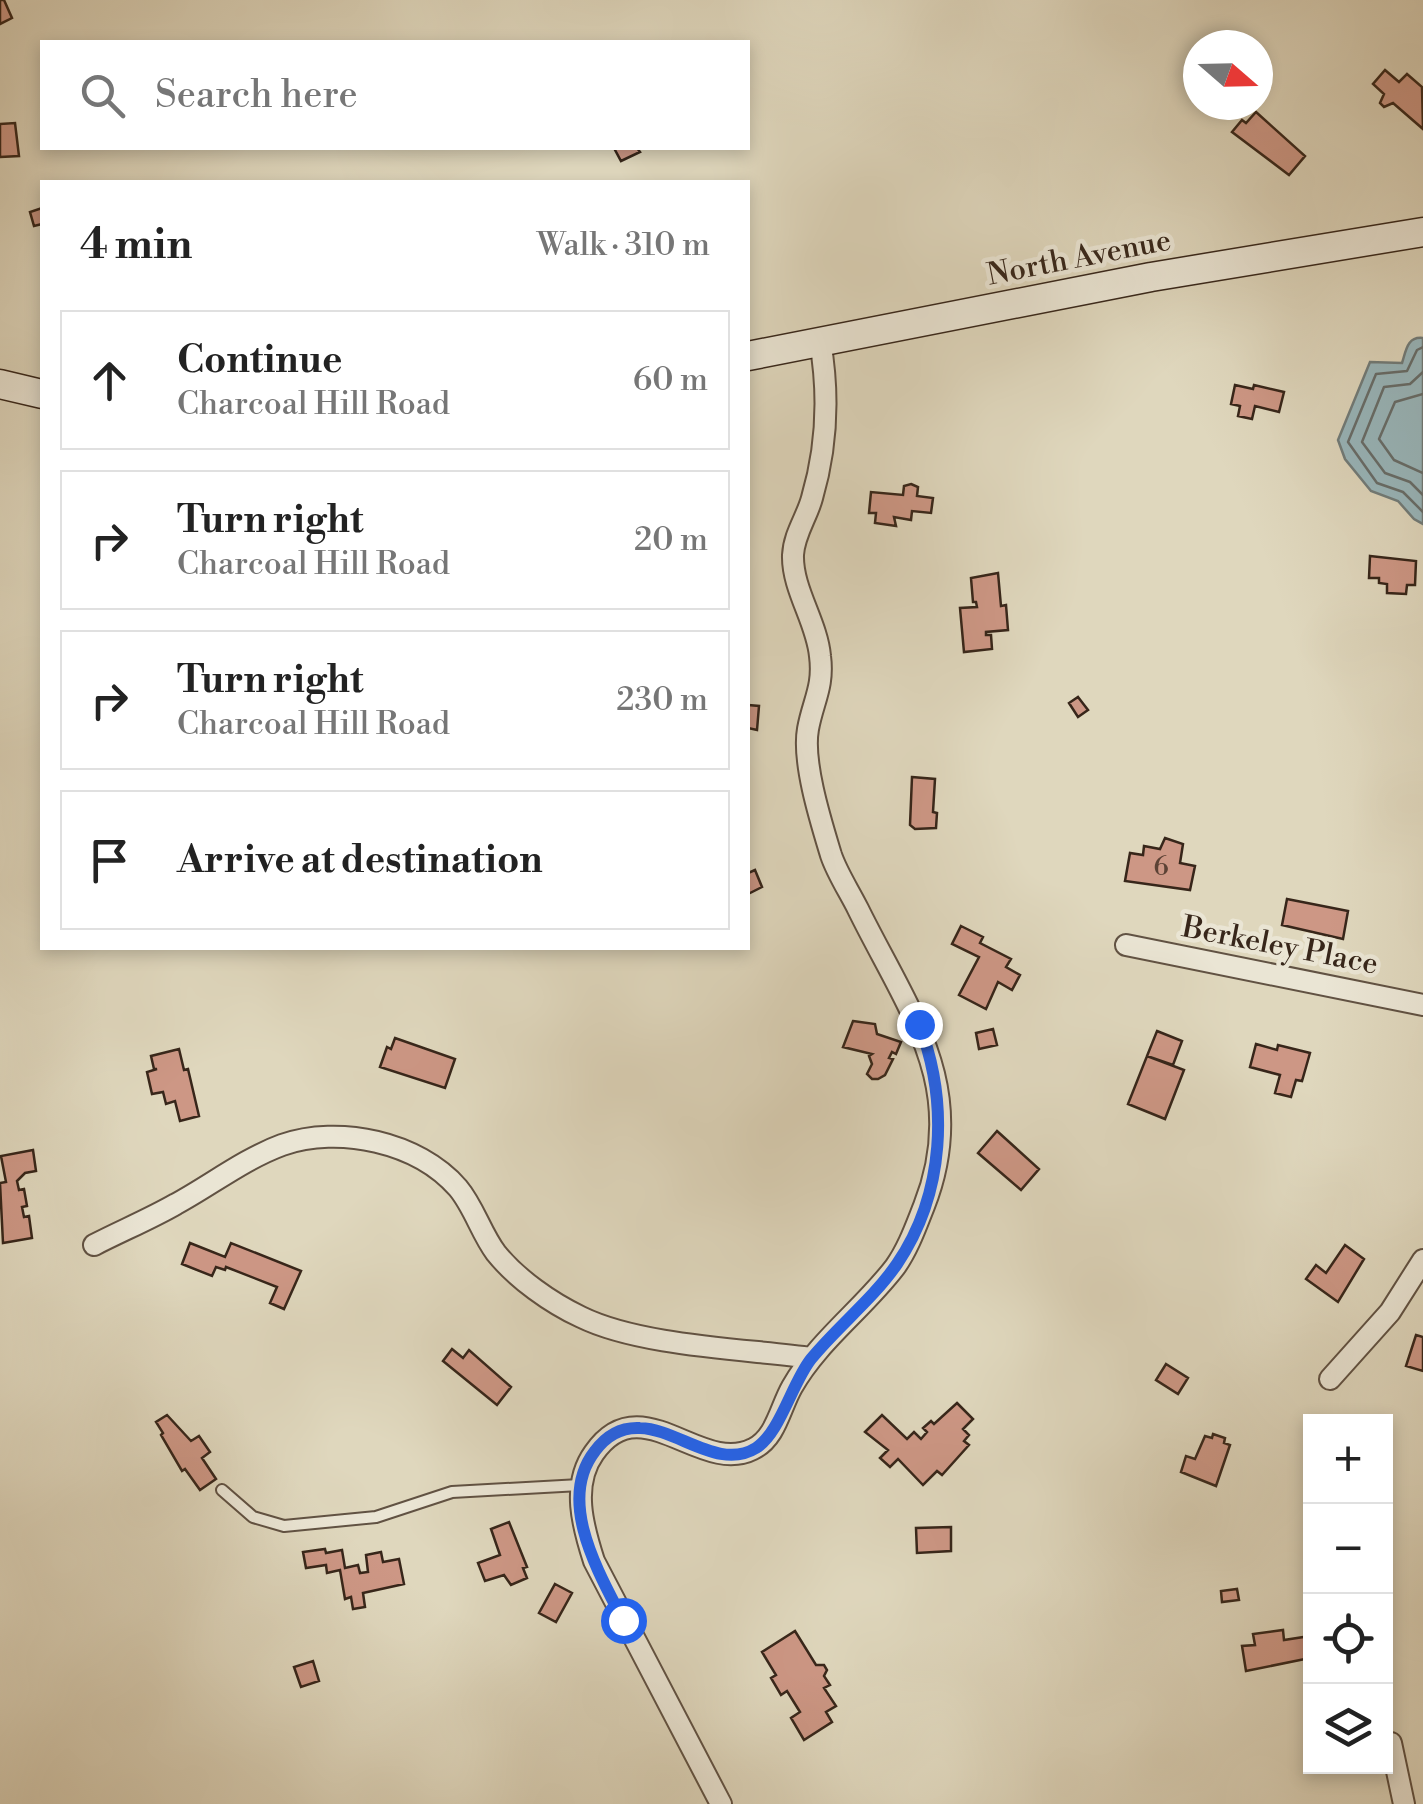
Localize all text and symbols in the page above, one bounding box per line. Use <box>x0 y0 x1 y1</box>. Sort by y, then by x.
north arrow <box>1183 30 1273 120</box>
search box <box>40 40 750 150</box>
icon: search <box>75 68 130 123</box>
text: Search here <box>155 72 358 119</box>
text: 4 min <box>80 219 192 272</box>
street label: North Avenue <box>984 222 1174 294</box>
text: Walk · 310 m <box>537 225 710 265</box>
text: Continue <box>177 337 342 384</box>
icon: ahead <box>82 353 137 408</box>
text: 60 m <box>633 360 708 400</box>
text: Charcoal Hill Road <box>177 384 450 424</box>
text: Turn right <box>177 497 363 544</box>
icon: right <box>82 513 137 568</box>
text: 20 m <box>634 520 708 560</box>
text: Charcoal Hill Road <box>177 544 450 584</box>
text: Turn right <box>177 657 363 704</box>
icon: right <box>82 673 137 728</box>
text: 230 m <box>616 680 708 720</box>
text: Charcoal Hill Road <box>177 704 450 744</box>
icon: arrive <box>82 833 137 888</box>
text: Arrive at destination <box>177 837 543 884</box>
house number: 6 <box>1153 852 1169 883</box>
street label: Berkeley Place <box>1178 908 1381 984</box>
route end <box>897 1002 943 1048</box>
map controls <box>1303 1414 1393 1774</box>
button: + <box>1303 1414 1393 1504</box>
button: − <box>1303 1504 1393 1594</box>
button: locate <box>1303 1594 1393 1684</box>
route start <box>601 1598 647 1644</box>
button: layers <box>1303 1684 1393 1774</box>

